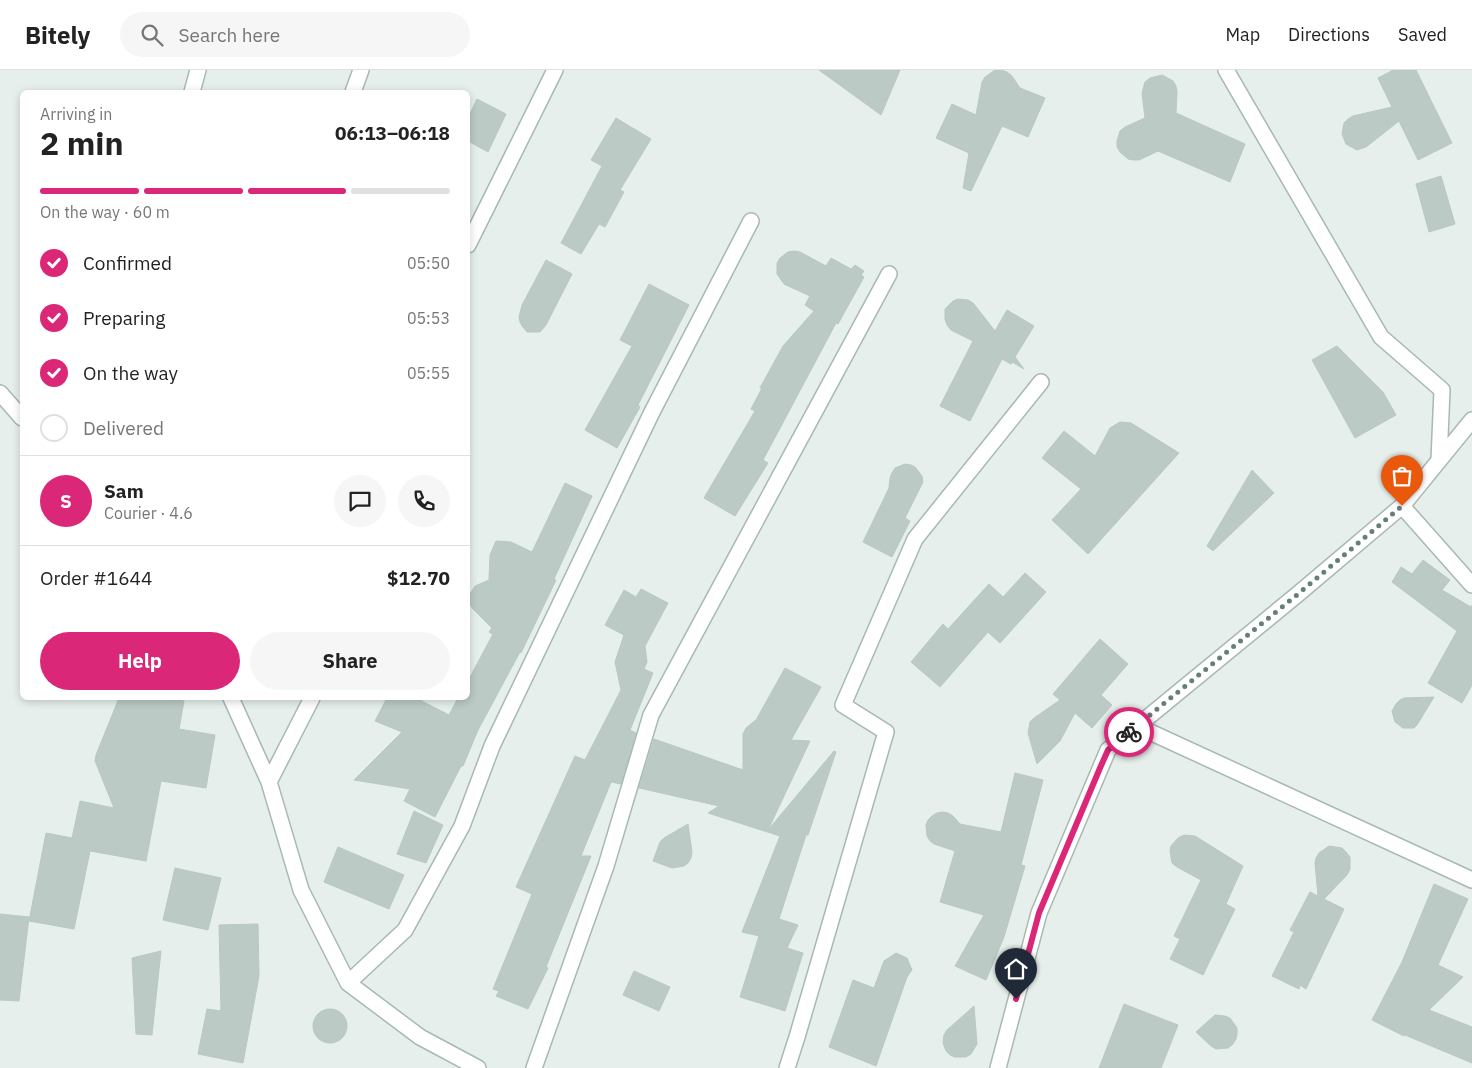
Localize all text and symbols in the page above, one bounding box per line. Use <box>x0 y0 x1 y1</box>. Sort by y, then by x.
search box <box>120 12 470 57</box>
text: Bitely <box>25 19 90 51</box>
icon: search <box>138 21 166 49</box>
text: Search here <box>178 23 280 47</box>
text: Map <box>1225 23 1260 46</box>
text: Directions <box>1288 23 1370 46</box>
text: Saved <box>1398 23 1447 46</box>
text: Arriving in <box>40 104 112 124</box>
text: 06:13–06:18 <box>335 121 450 145</box>
text: 2 min <box>40 122 124 164</box>
text: On the way · 60 m <box>40 202 170 222</box>
icon: check <box>40 249 68 277</box>
text: Confirmed <box>83 251 172 275</box>
text: 05:50 <box>407 253 450 273</box>
icon: check <box>40 304 68 332</box>
text: Preparing <box>83 306 165 330</box>
text: 05:53 <box>407 308 450 328</box>
icon: check <box>40 359 68 387</box>
text: On the way <box>83 361 178 385</box>
text: 05:55 <box>407 363 450 383</box>
text: Delivered <box>83 416 164 440</box>
pin <box>1381 455 1423 506</box>
icon: bag <box>1388 462 1416 490</box>
button: chat <box>334 475 386 527</box>
button: phone <box>398 475 450 527</box>
text: Sam <box>104 479 144 503</box>
text: S <box>60 489 72 513</box>
text: Courier · 4.6 <box>104 503 193 523</box>
text: Order #1644 <box>40 566 152 590</box>
text: $12.70 <box>387 566 450 590</box>
button: Help <box>40 632 240 690</box>
button: Share <box>250 632 450 690</box>
courier <box>1104 707 1154 757</box>
icon: bike <box>1115 718 1143 746</box>
pin <box>995 948 1037 999</box>
icon: home <box>1002 955 1030 983</box>

